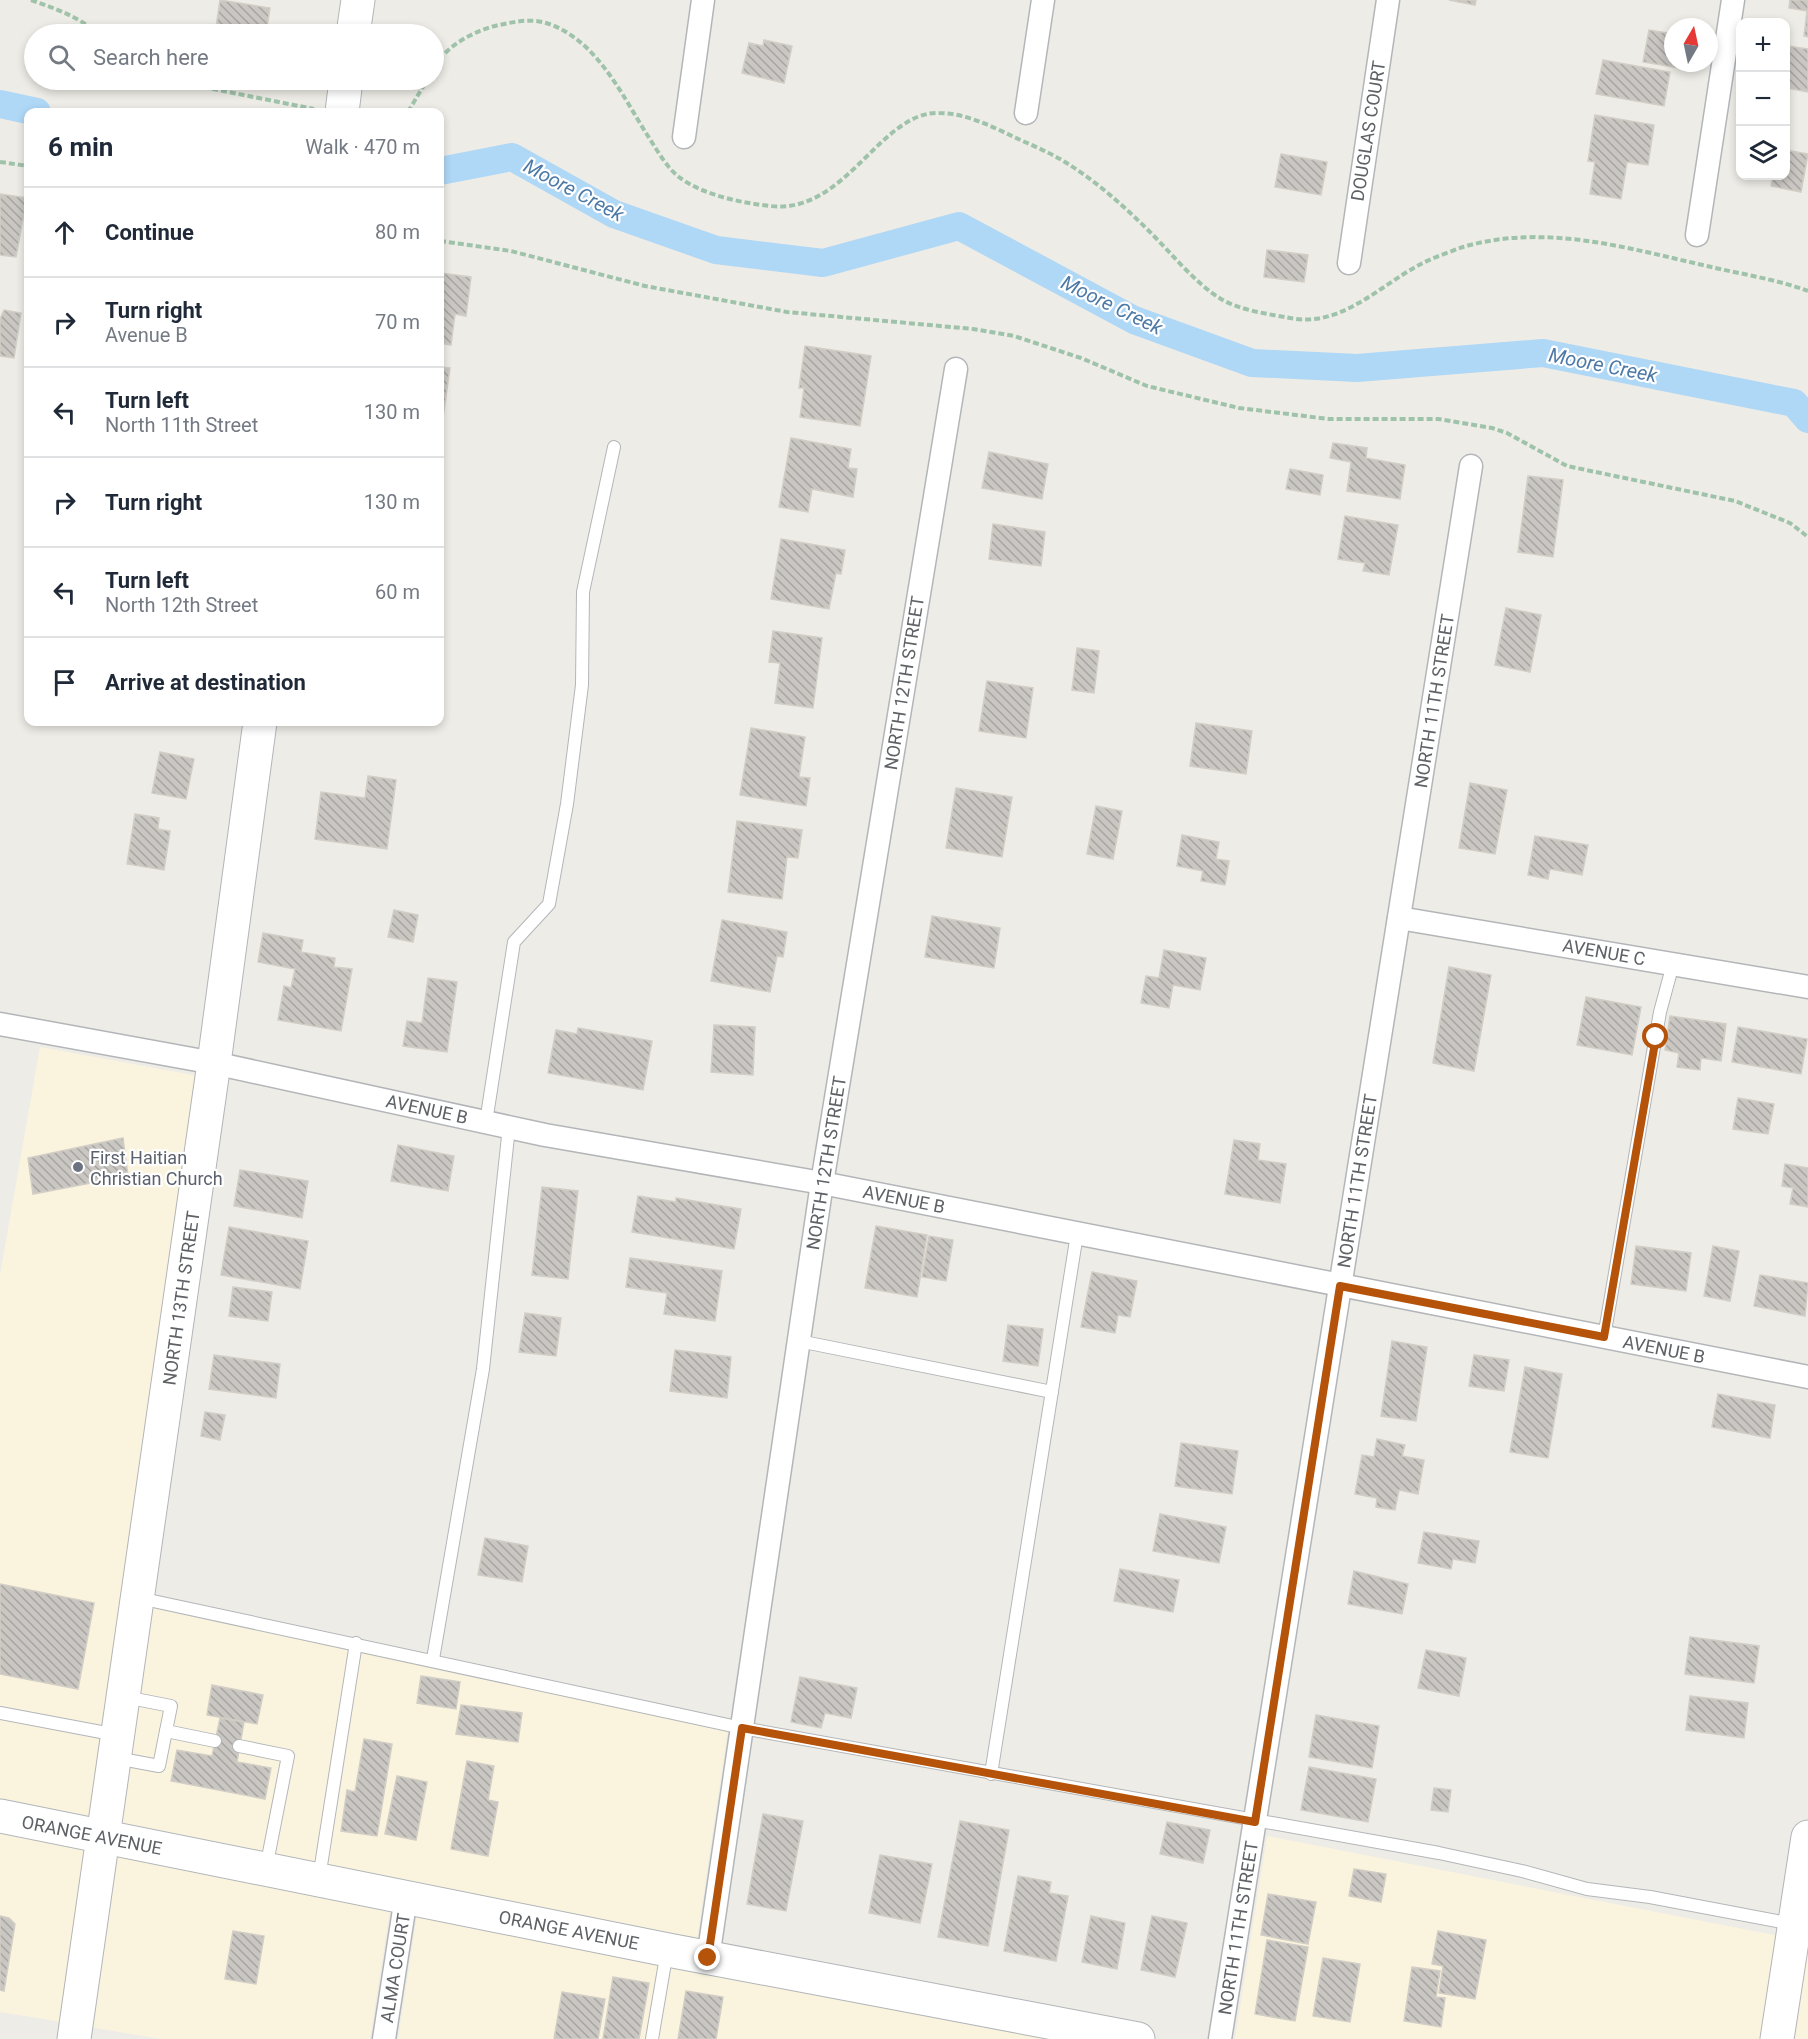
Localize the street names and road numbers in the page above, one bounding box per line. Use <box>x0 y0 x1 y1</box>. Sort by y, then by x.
street label: DOUGLAS COURT <box>1347 59 1390 203</box>
street label: NORTH 12TH STREET <box>880 594 928 771</box>
street label: NORTH 11TH STREET <box>1410 612 1458 789</box>
street label: AVENUE C <box>1561 934 1647 970</box>
street label: NORTH 12TH STREET <box>802 1074 850 1251</box>
street label: AVENUE B <box>384 1090 470 1128</box>
street label: NORTH 11TH STREET <box>1333 1092 1381 1269</box>
street label: AVENUE B <box>861 1181 947 1217</box>
street label: NORTH 13TH STREET <box>158 1209 204 1387</box>
street label: AVENUE B <box>1621 1331 1707 1367</box>
street label: ORANGE AVENUE <box>20 1811 164 1859</box>
street label: NORTH 11TH STREET <box>1214 1839 1262 2016</box>
street label: ORANGE AVENUE <box>497 1906 641 1954</box>
street label: ALMA COURT <box>376 1912 414 2024</box>

